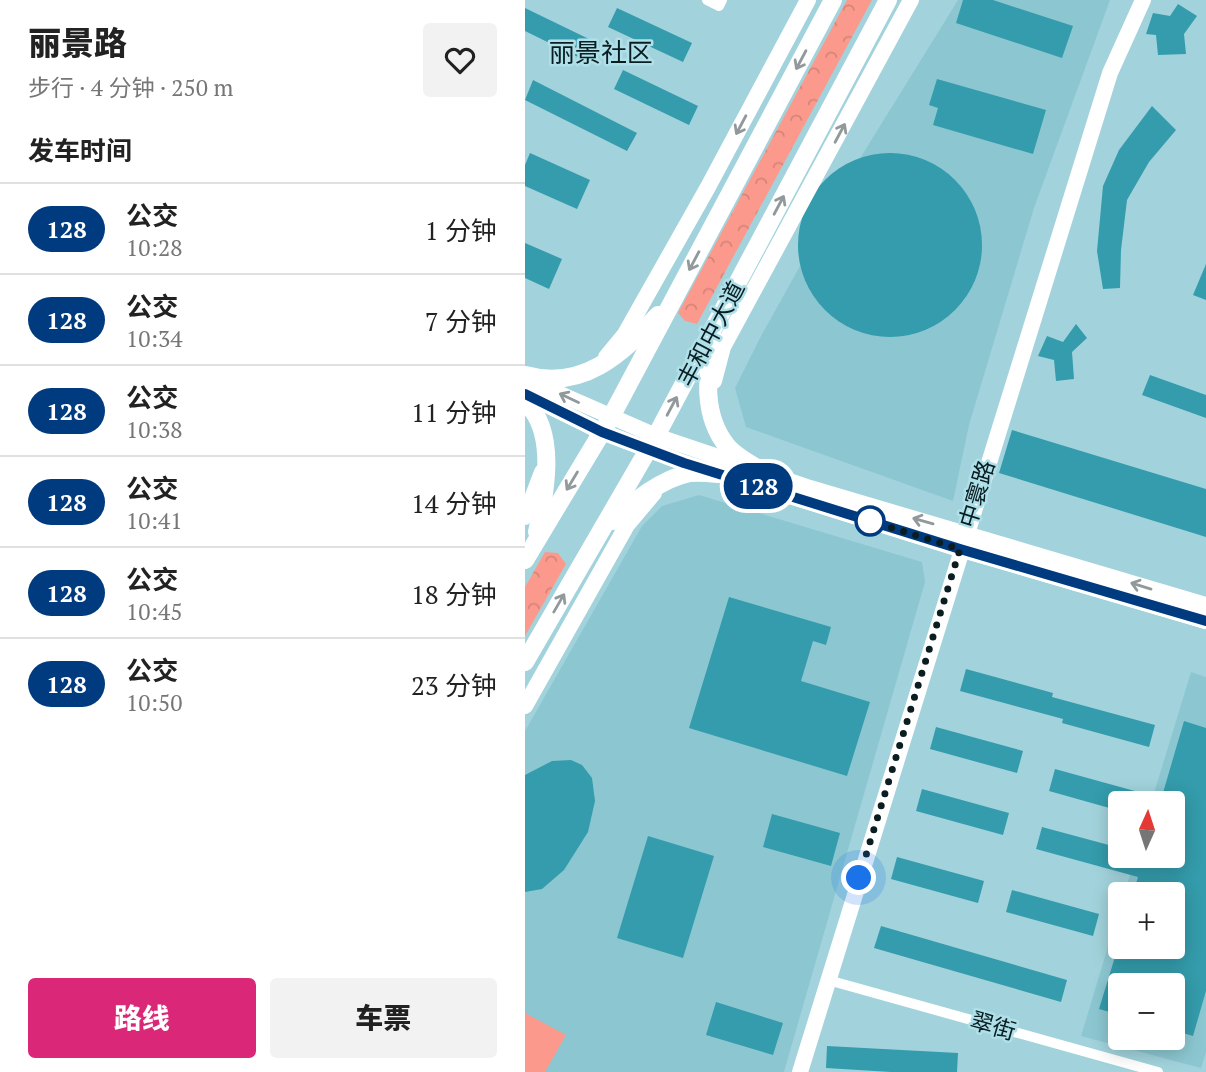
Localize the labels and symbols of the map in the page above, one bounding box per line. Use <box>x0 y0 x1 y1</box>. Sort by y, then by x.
district label: 丽景社区 <box>549 35 653 69</box>
one-way arrow <box>794 49 807 70</box>
one-way arrow <box>734 114 748 135</box>
one-way arrow <box>833 123 847 143</box>
one-way arrow <box>773 195 786 216</box>
one-way arrow <box>687 250 701 271</box>
street label: 丰和中大道 <box>670 276 751 392</box>
one-way arrow <box>559 391 580 404</box>
one-way arrow <box>666 396 679 417</box>
street label: 中寰路 <box>952 456 1001 531</box>
line badge: 128 <box>718 463 798 509</box>
one-way arrow <box>565 471 579 491</box>
unlabelled marker <box>855 506 885 536</box>
one-way arrow <box>912 514 934 527</box>
one-way arrow <box>1130 578 1152 591</box>
one-way arrow <box>552 594 566 614</box>
north arrow <box>1108 791 1185 868</box>
your location <box>841 860 876 895</box>
street label: 翠街 <box>967 1004 1020 1047</box>

